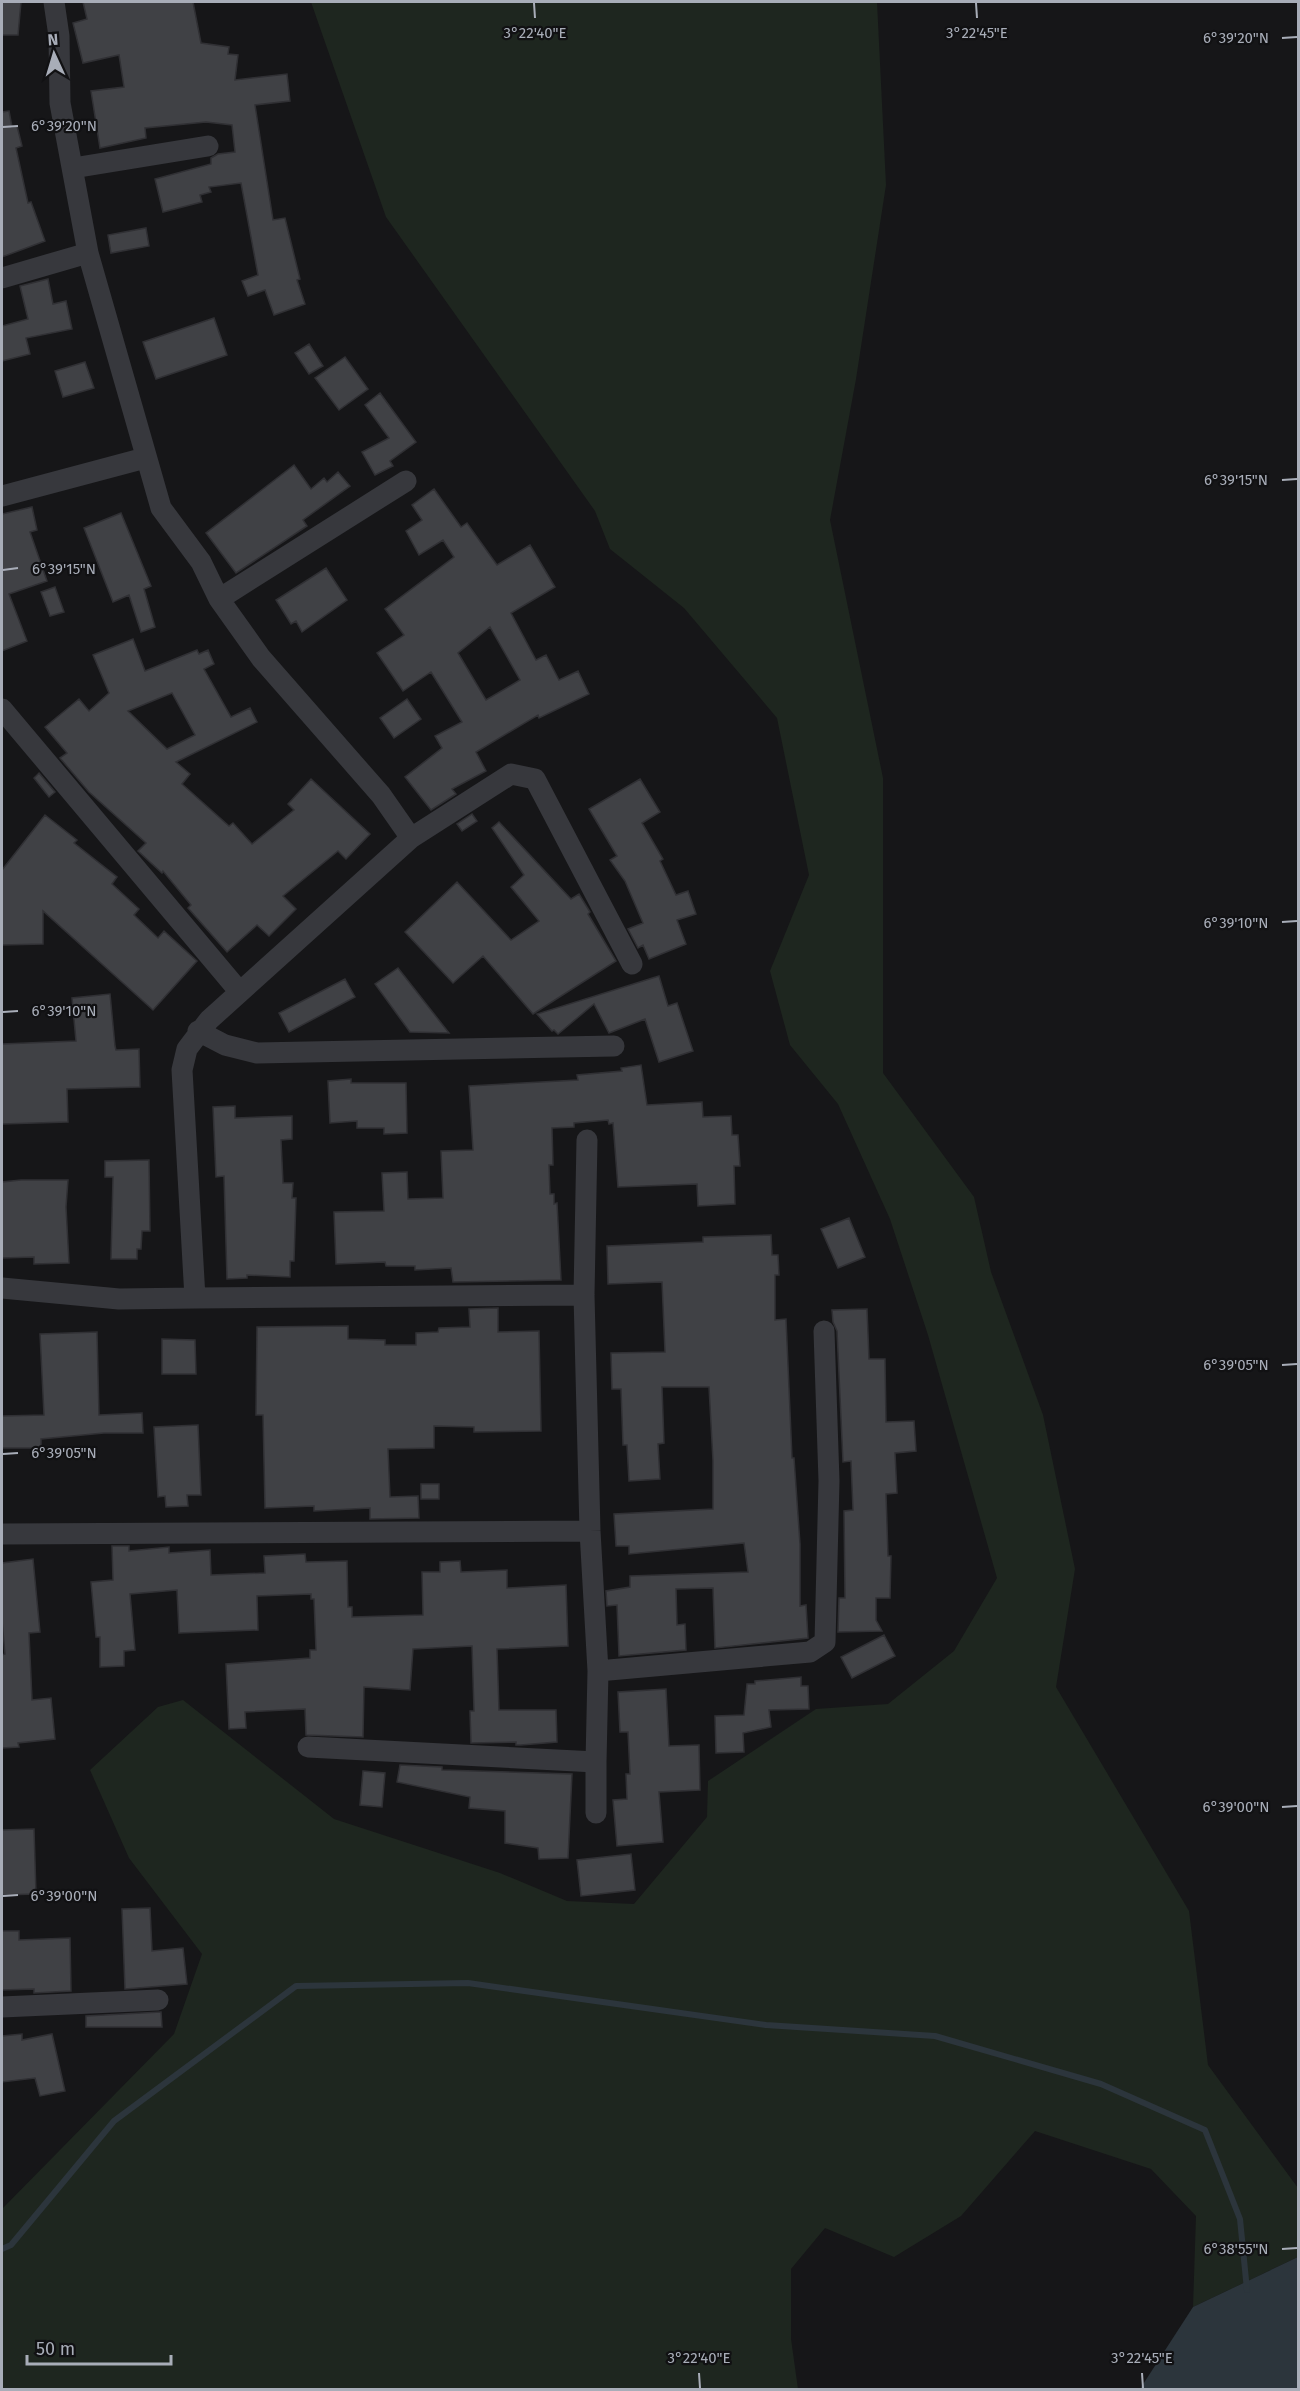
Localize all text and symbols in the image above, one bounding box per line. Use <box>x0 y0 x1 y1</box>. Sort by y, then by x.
north arrow <box>24 24 84 84</box>
text: 3°22'40"E <box>503 24 567 42</box>
text: 3°22'45"E <box>946 24 1008 42</box>
text: 6°39'20"N <box>1203 29 1269 47</box>
text: N <box>47 30 59 49</box>
text: 6°39'20"N <box>31 117 97 135</box>
text: 6°39'15"N <box>1204 471 1268 489</box>
text: 6°39'15"N <box>32 560 96 578</box>
text: 6°39'10"N <box>1203 914 1269 932</box>
text: 6°39'10"N <box>31 1002 97 1020</box>
text: 6°39'05"N <box>1203 1356 1269 1374</box>
text: 6°39'05"N <box>31 1444 97 1462</box>
text: 6°39'00"N <box>1203 1798 1269 1816</box>
text: 6°39'00"N <box>31 1887 97 1905</box>
text: 6°38'55"N <box>1203 2240 1269 2258</box>
scale bar <box>27 2328 171 2366</box>
text: 50 m <box>36 2338 75 2360</box>
text: 3°22'40"E <box>667 2349 731 2367</box>
text: 3°22'45"E <box>1111 2349 1173 2367</box>

